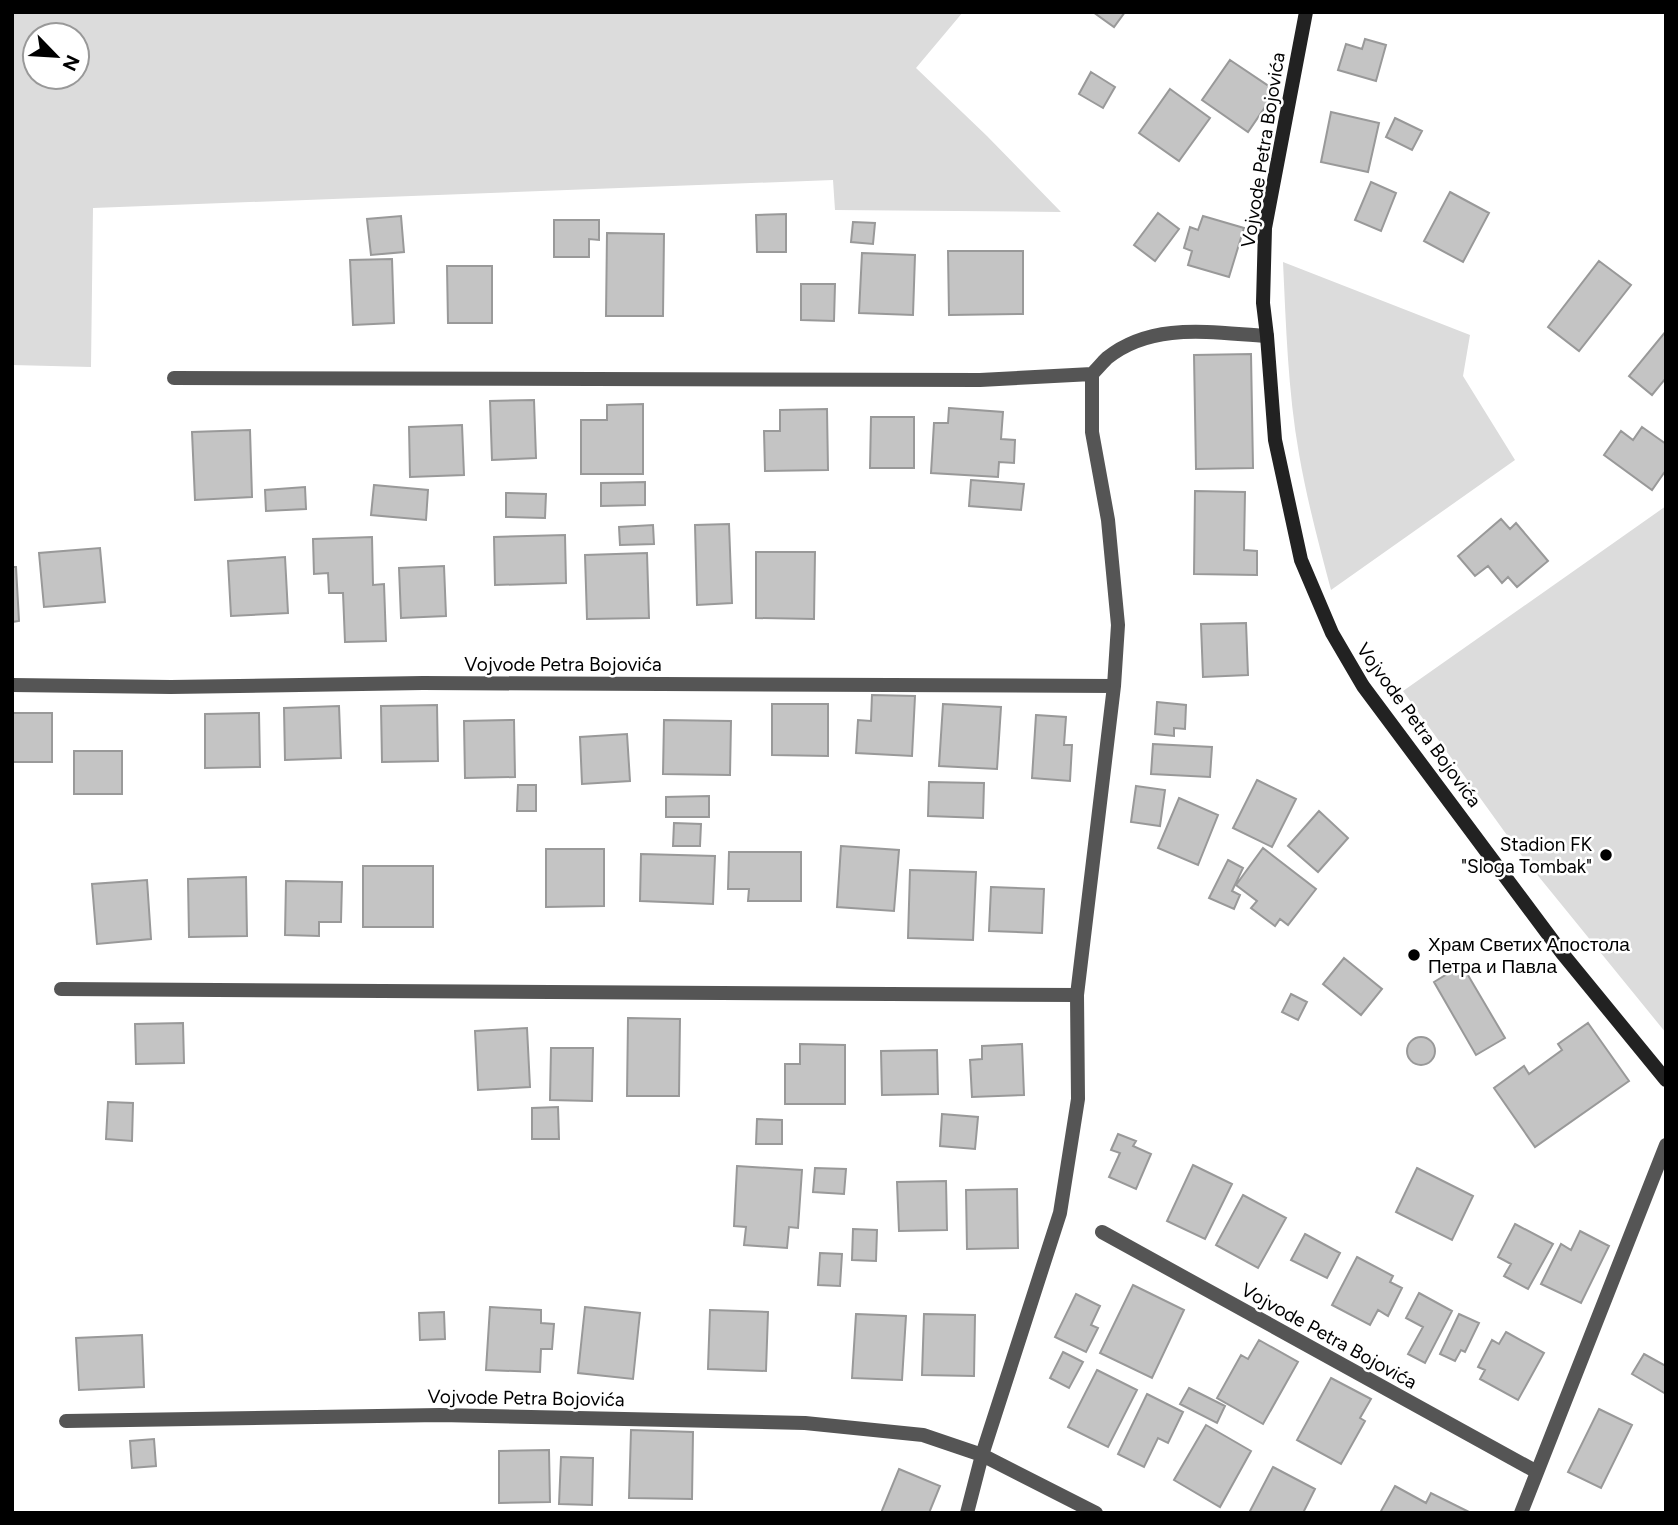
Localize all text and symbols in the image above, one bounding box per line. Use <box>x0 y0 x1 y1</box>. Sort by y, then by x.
north arrow <box>21 21 91 91</box>
text: N <box>57 51 84 74</box>
street label: Vojvode Petra Bojovića <box>1236 51 1290 249</box>
street label: Vojvode Petra Bojovića <box>1352 638 1486 812</box>
street label: Vojvode Petra Bojovića <box>464 653 662 676</box>
place label: Stadion FK "Sloga Tombak" <box>1461 833 1592 878</box>
marker: Stadion FK "Sloga Tombak" <box>1598 847 1614 863</box>
place label: Храм Светих Апостола Петра и Павла <box>1428 933 1630 978</box>
marker: Храм Светих Апостола Петра и Павла <box>1406 947 1422 963</box>
street label: Vojvode Petra Bojovića <box>1237 1278 1421 1394</box>
street label: Vojvode Petra Bojovića <box>427 1385 625 1411</box>

